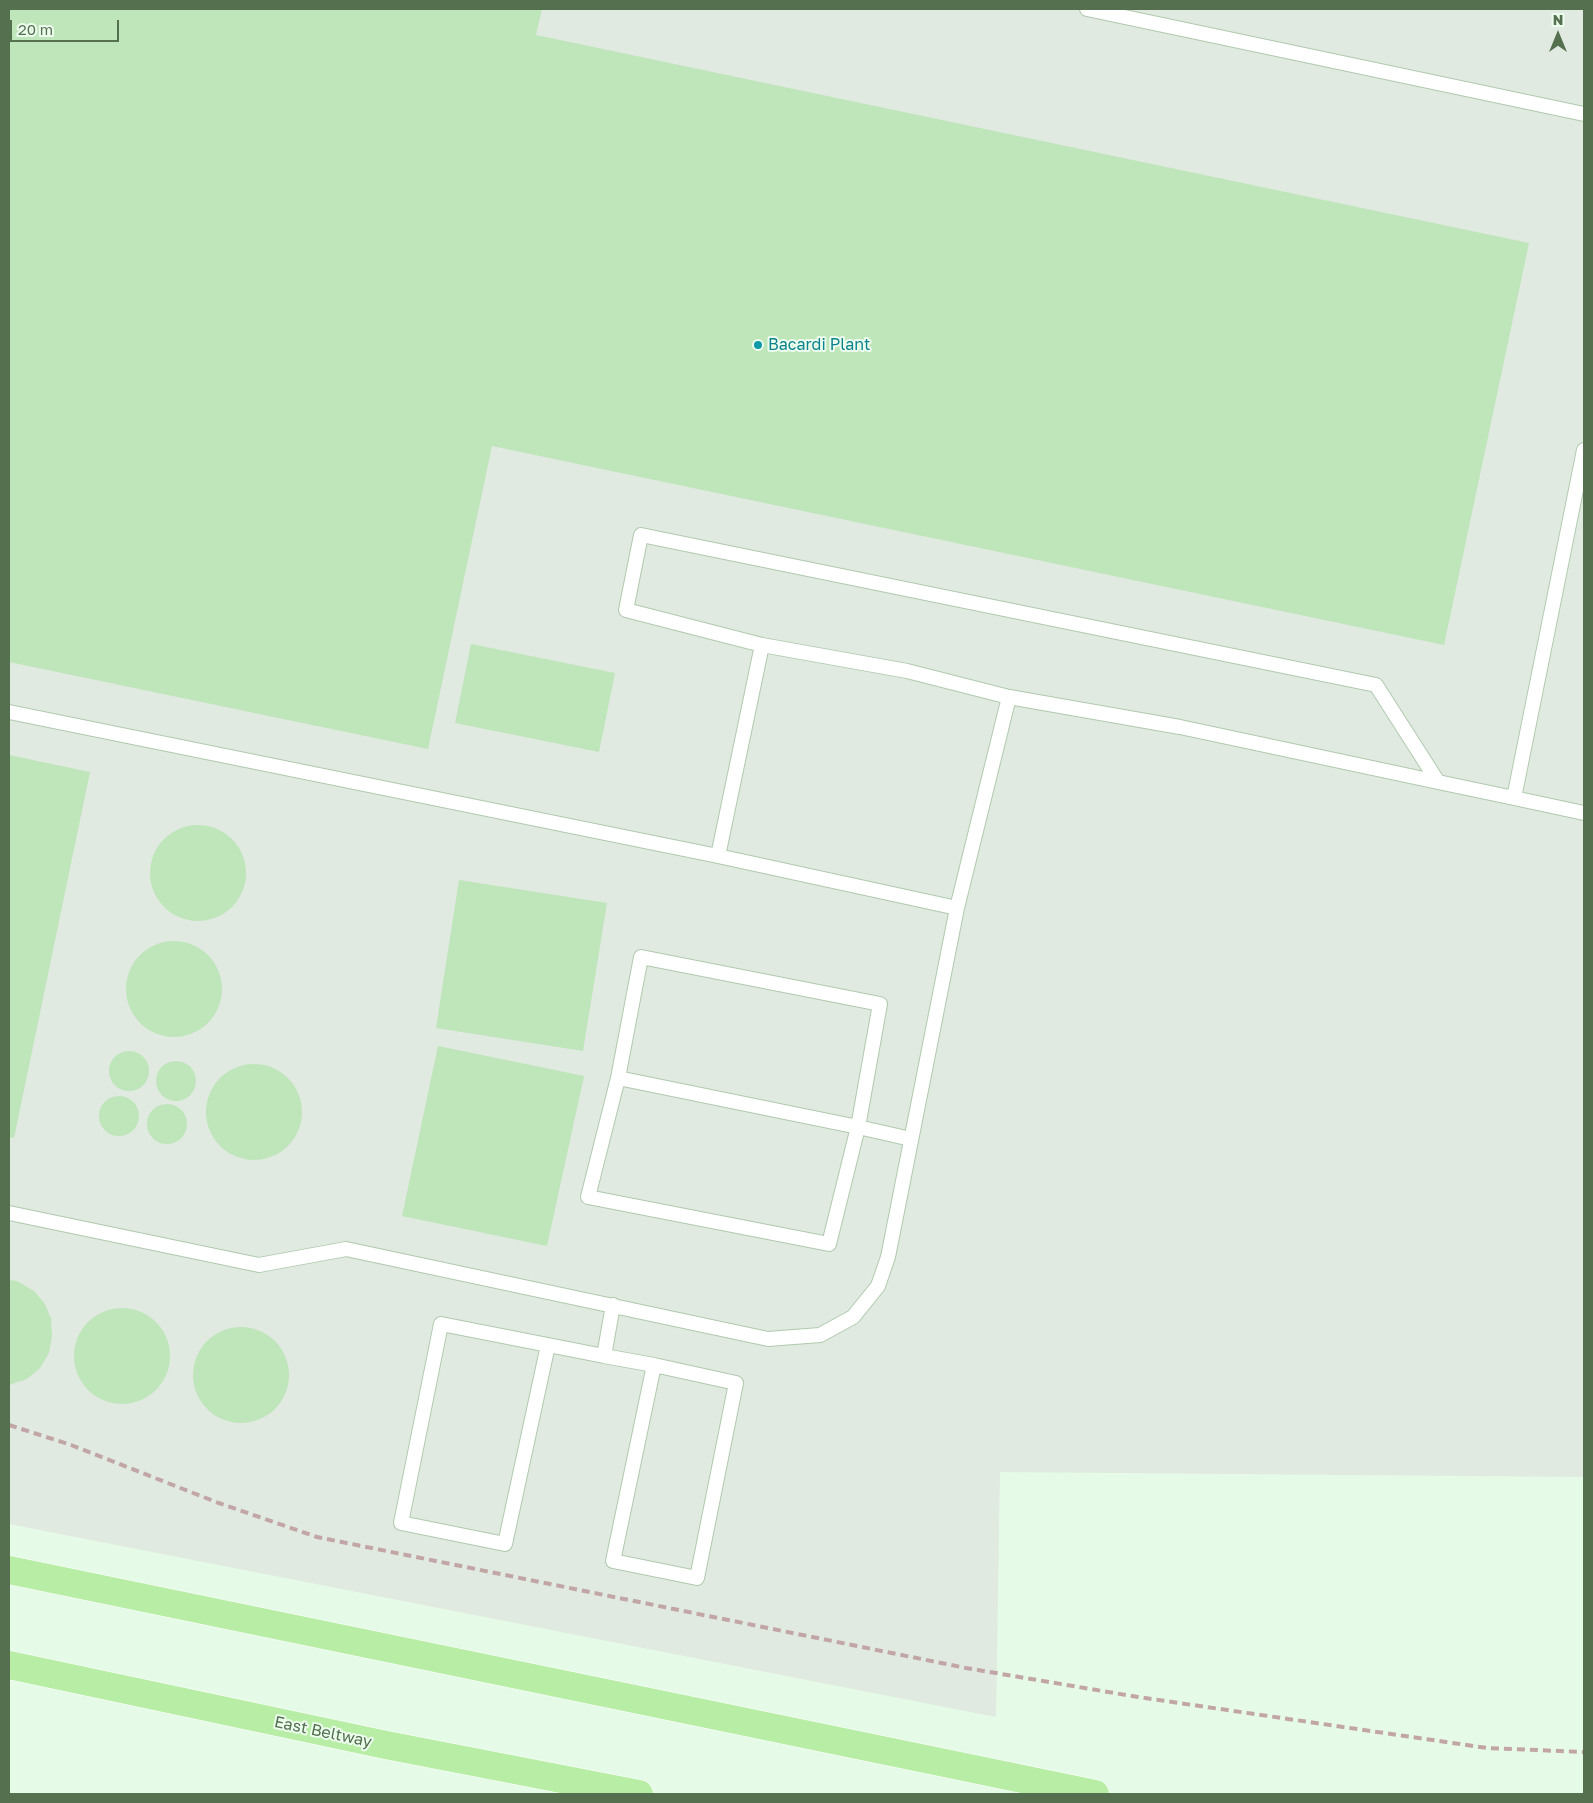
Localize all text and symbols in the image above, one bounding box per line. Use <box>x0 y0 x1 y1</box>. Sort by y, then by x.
scale bar <box>12 10 121 42</box>
north arrow <box>1533 10 1583 60</box>
text: N <box>1553 11 1563 28</box>
text: 20 m <box>18 20 53 38</box>
place label: Bacardi Plant <box>768 335 870 355</box>
marker: Bacardi Plant <box>752 339 764 351</box>
street label: East Beltway <box>272 1712 374 1752</box>

